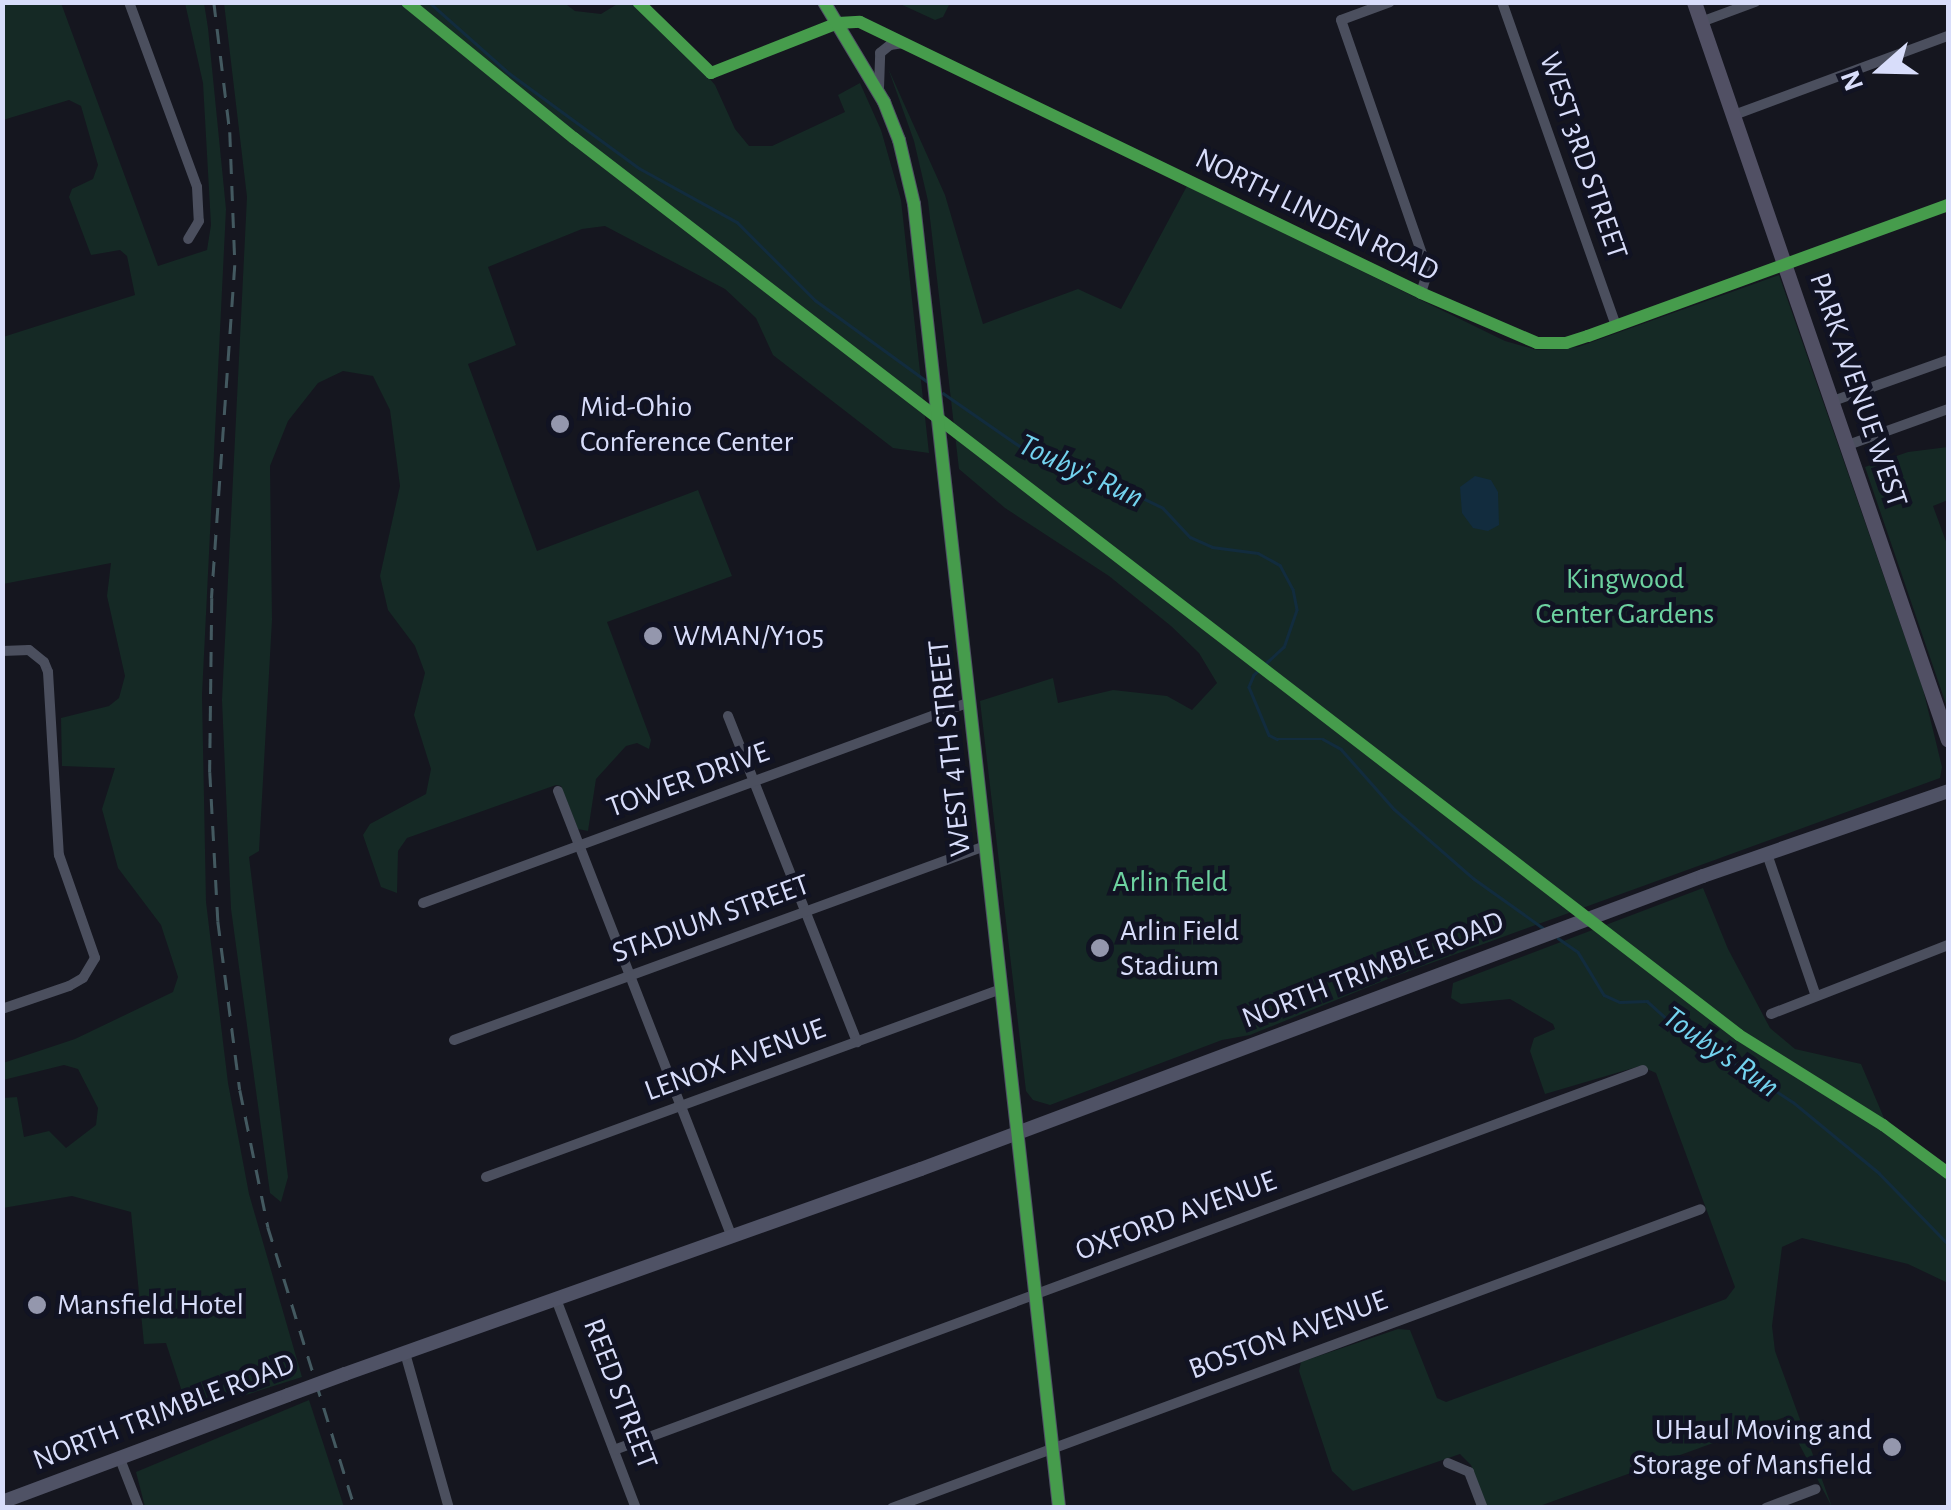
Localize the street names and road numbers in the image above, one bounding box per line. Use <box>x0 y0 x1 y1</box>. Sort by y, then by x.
street label: WEST 3RD STREET <box>1531 48 1635 264</box>
street label: NORTH LINDEN ROAD <box>1189 140 1445 290</box>
street label: PARK AVENUE WEST <box>1801 268 1915 512</box>
street label: WEST 4TH STREET <box>921 638 979 858</box>
street label: TOWER DRIVE <box>602 734 774 826</box>
street label: STADIUM STREET <box>607 867 815 971</box>
street label: NORTH TRIMBLE ROAD <box>1237 903 1509 1037</box>
street label: LENOX AVENUE <box>640 1011 830 1109</box>
street label: OXFORD AVENUE <box>1071 1163 1281 1269</box>
street label: BOSTON AVENUE <box>1184 1282 1392 1388</box>
street label: REED STREET <box>575 1314 665 1474</box>
street label: NORTH TRIMBLE ROAD <box>28 1345 300 1479</box>

